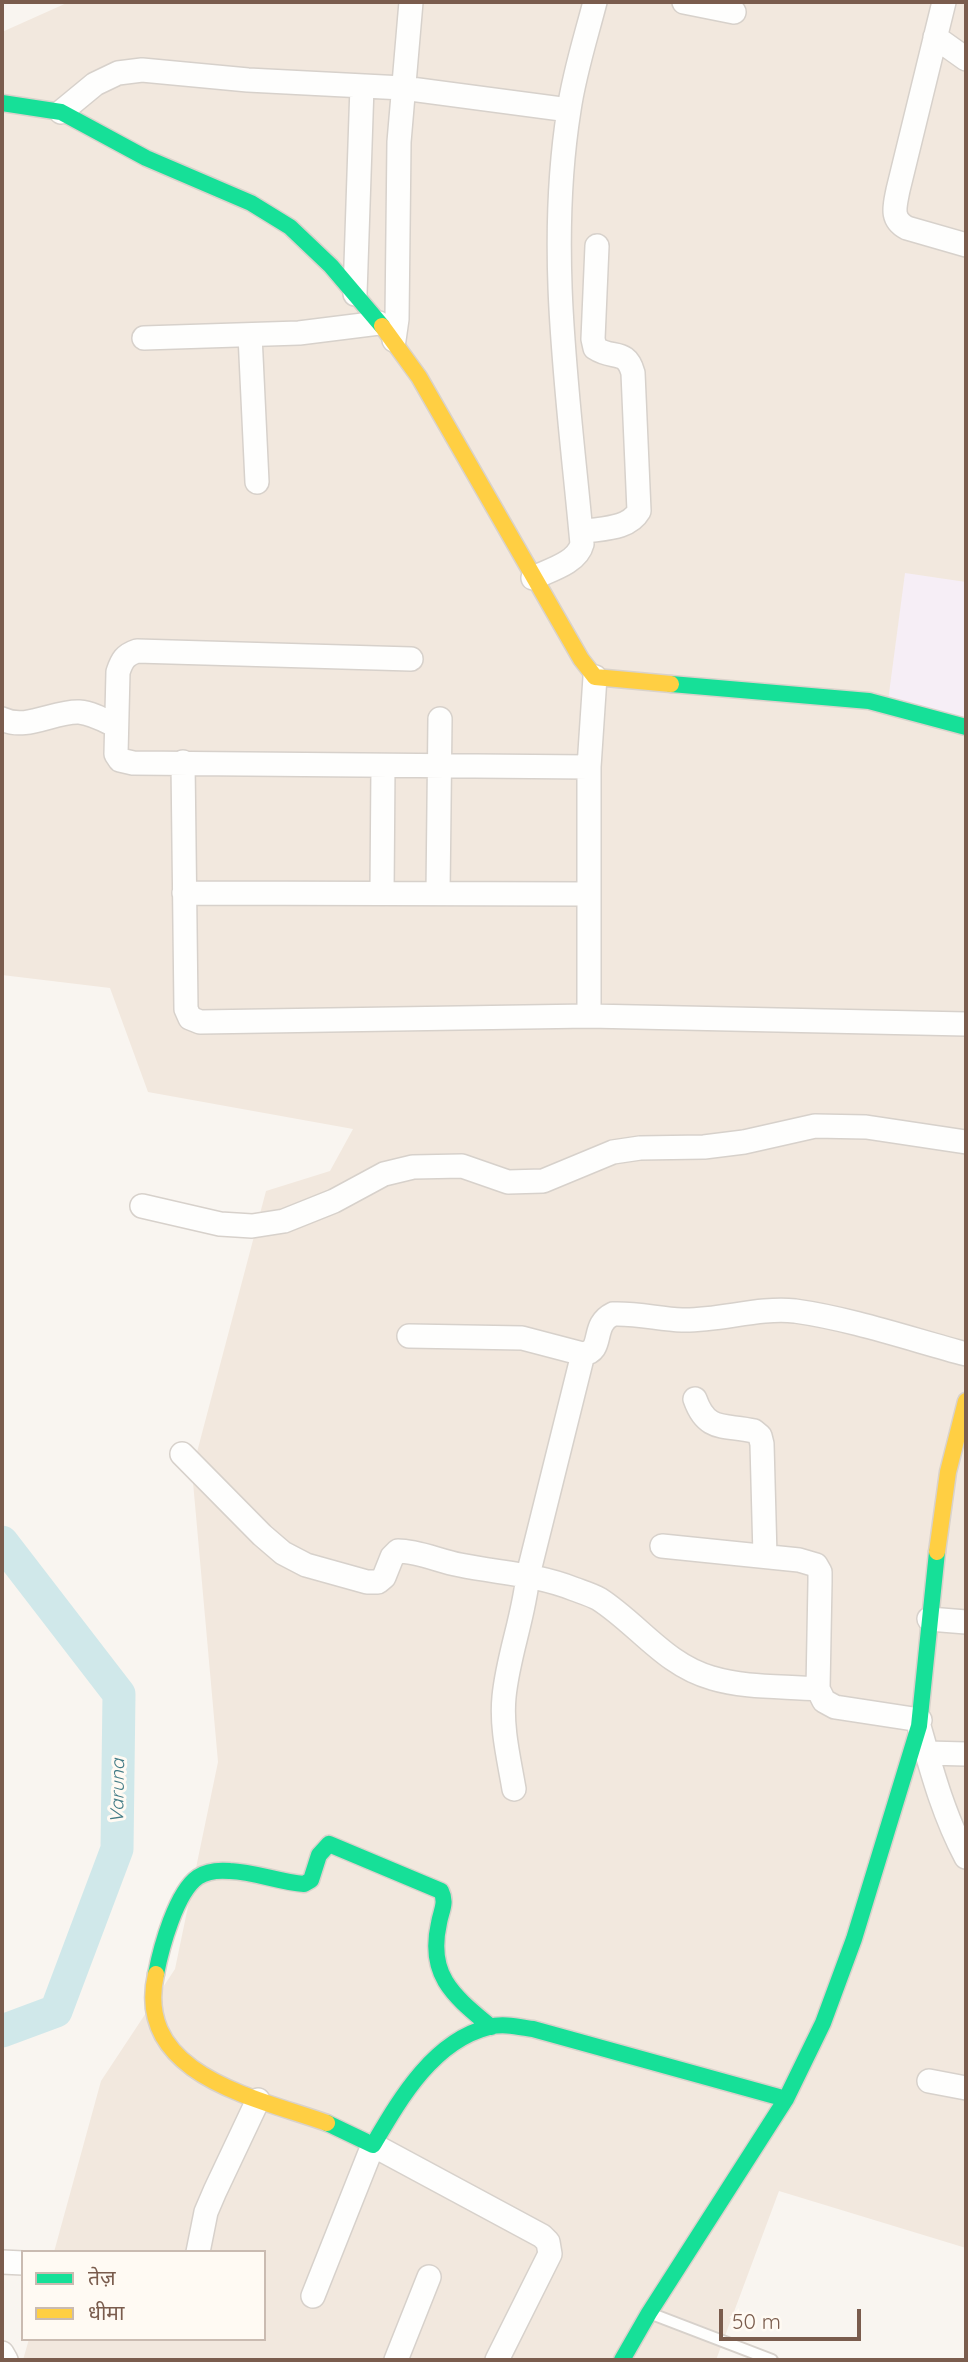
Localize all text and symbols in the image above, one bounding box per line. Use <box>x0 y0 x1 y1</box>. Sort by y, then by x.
water label: Varuna <box>106 1759 130 1823</box>
legend <box>21 2250 266 2341</box>
text: तेज़ <box>88 2264 116 2290</box>
scale bar <box>723 2296 865 2340</box>
text: धीमा <box>88 2299 124 2325</box>
text: 50 m <box>732 2308 781 2334</box>

